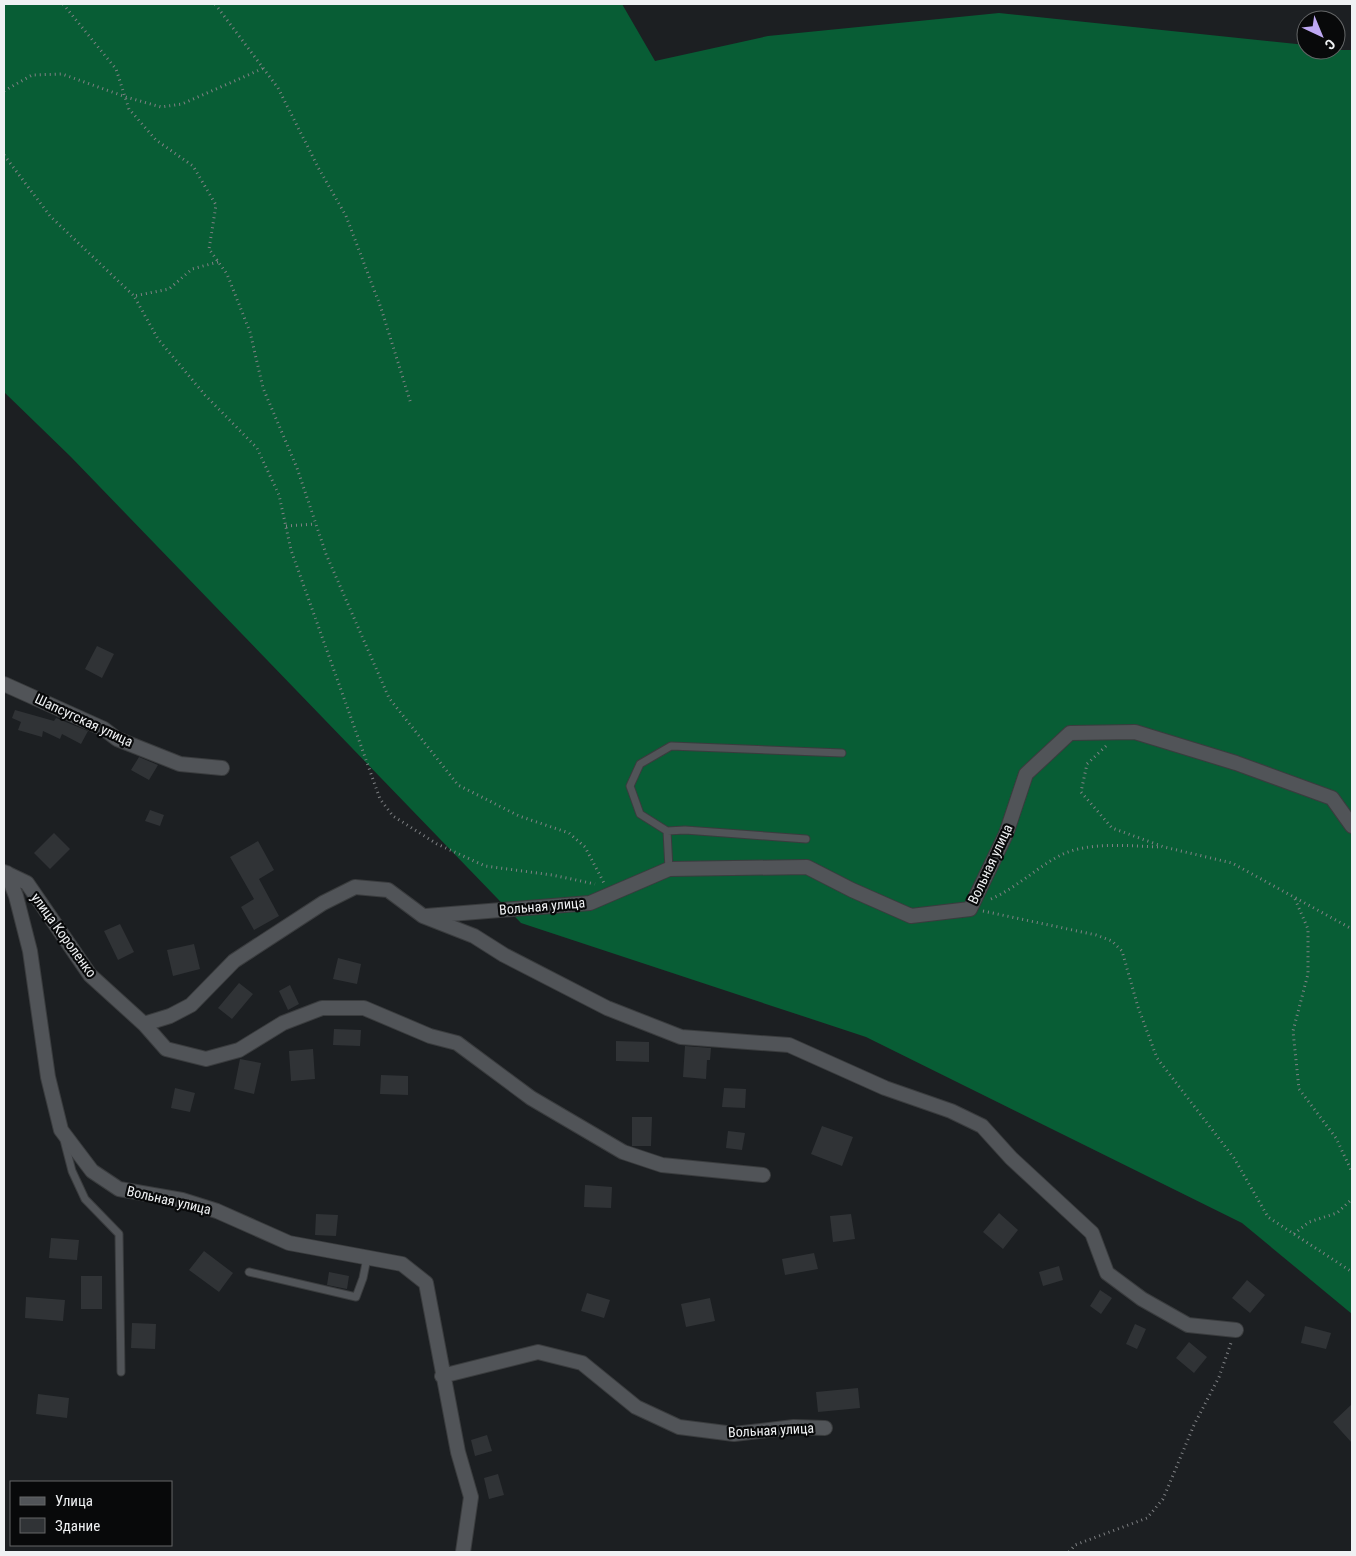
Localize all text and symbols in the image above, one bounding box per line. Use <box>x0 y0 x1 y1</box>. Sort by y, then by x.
north arrow <box>1296 10 1346 60</box>
text: С <box>1322 36 1338 53</box>
street label: Шапсугская улица <box>32 690 136 750</box>
street label: Вольная улица <box>965 822 1015 906</box>
street label: улица Короленко <box>28 890 100 980</box>
street label: Вольная улица <box>498 894 586 918</box>
street label: Вольная улица <box>125 1183 213 1217</box>
street label: Вольная улица <box>728 1420 814 1440</box>
legend <box>10 1481 172 1546</box>
text: Улица <box>55 1492 93 1510</box>
text: Здание <box>55 1517 100 1535</box>

